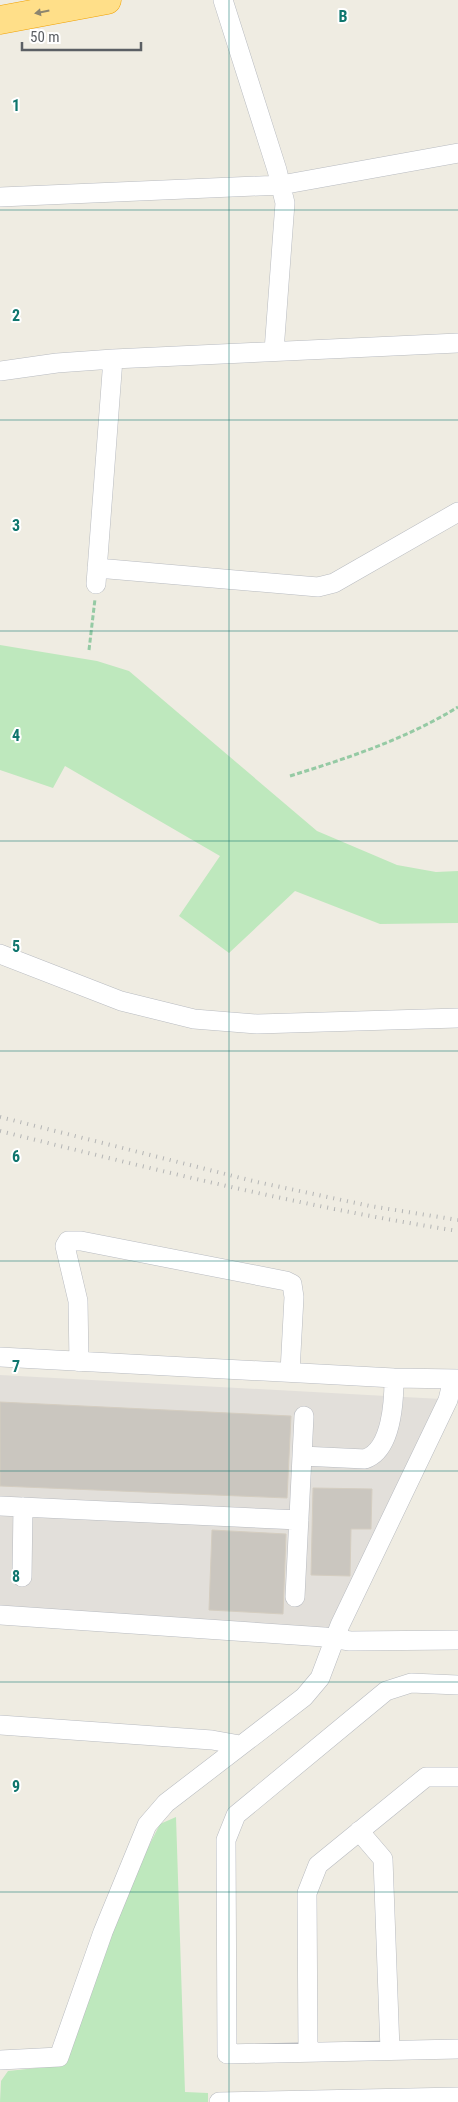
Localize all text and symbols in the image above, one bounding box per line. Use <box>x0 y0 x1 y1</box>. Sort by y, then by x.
text: B <box>339 7 348 26</box>
one-way arrow <box>33 9 49 17</box>
scale bar <box>22 20 141 52</box>
text: 50 m <box>30 28 60 46</box>
text: 1 <box>12 96 20 115</box>
text: 2 <box>12 306 20 325</box>
text: 3 <box>12 516 20 535</box>
text: 4 <box>12 726 20 745</box>
text: 5 <box>12 937 20 956</box>
text: 6 <box>12 1147 20 1166</box>
text: 7 <box>12 1357 20 1376</box>
text: 8 <box>12 1567 20 1586</box>
text: 9 <box>12 1777 20 1796</box>

